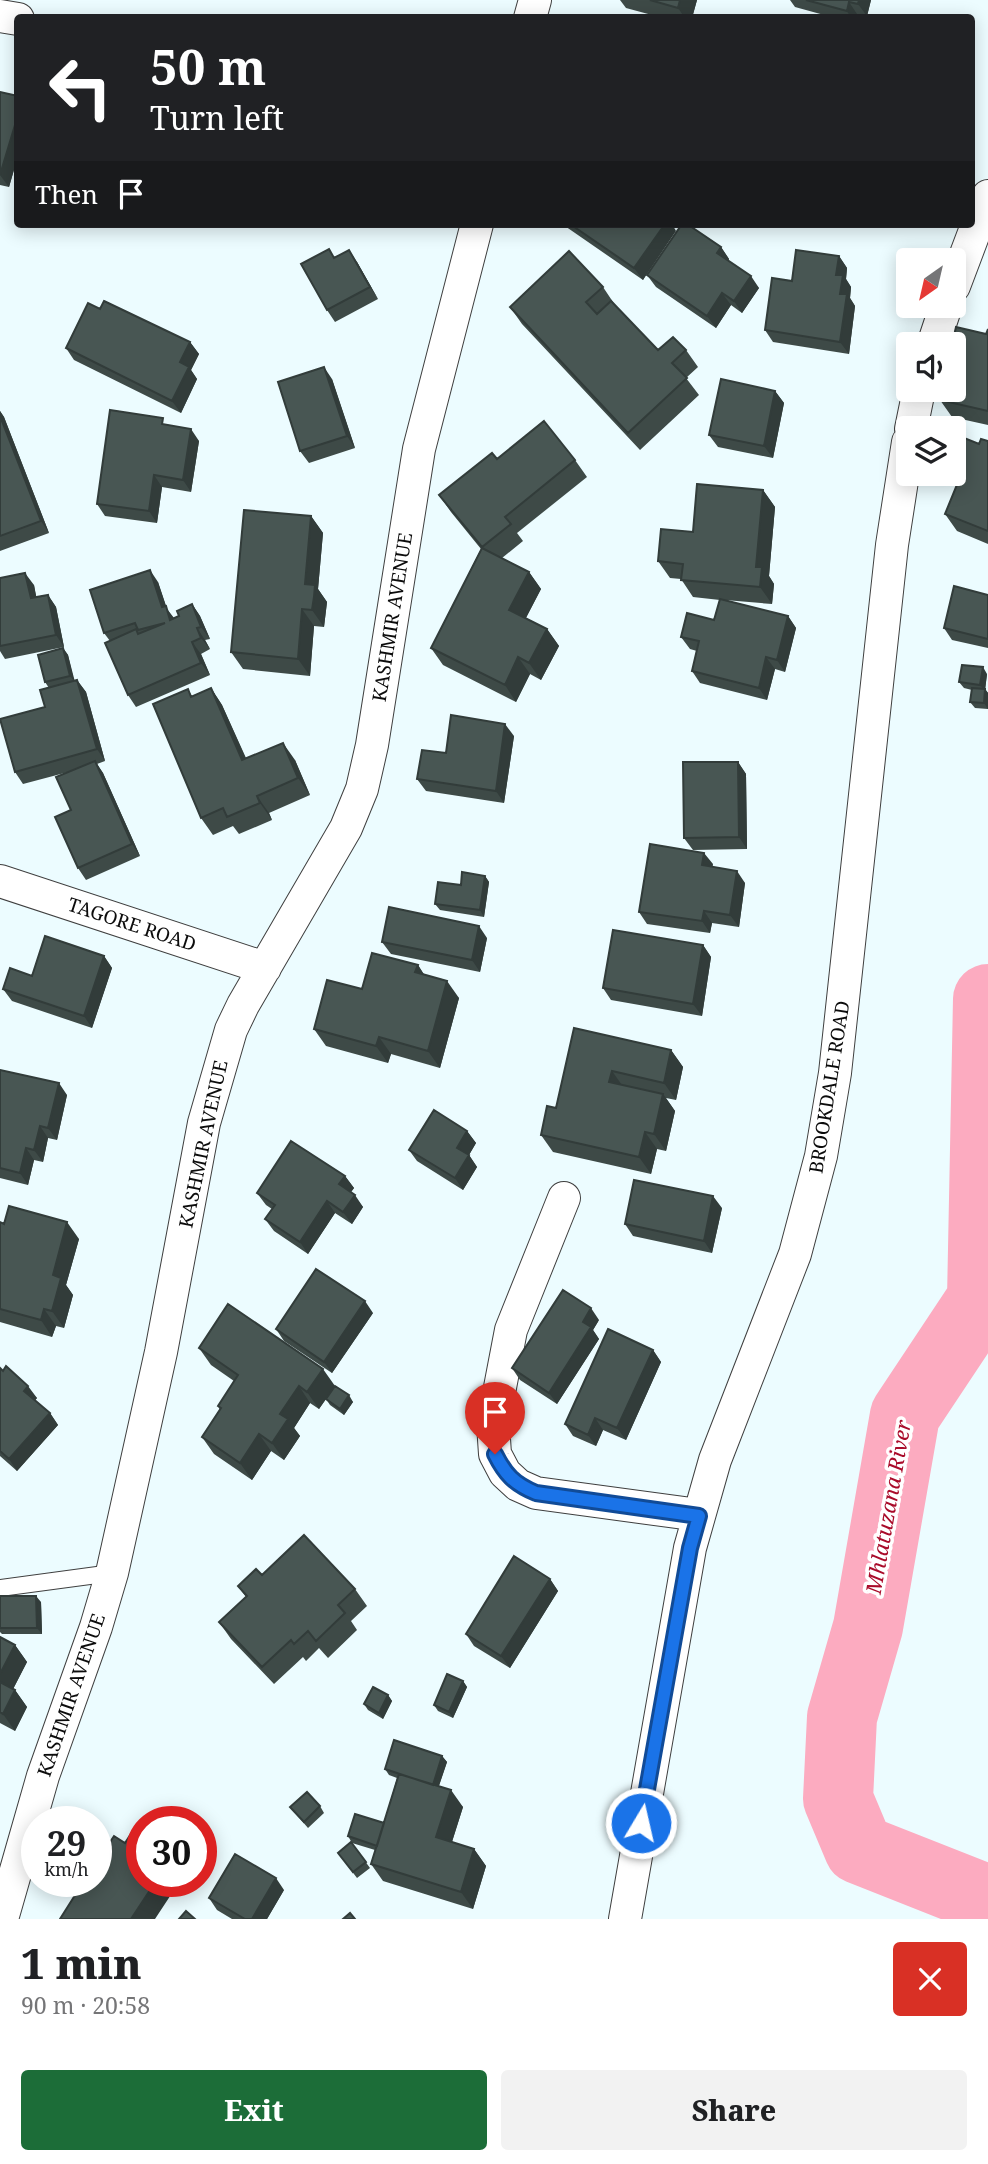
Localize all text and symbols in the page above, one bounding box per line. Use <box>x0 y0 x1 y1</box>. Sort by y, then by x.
text: 50 m <box>150 33 266 99</box>
icon: left <box>35 42 126 133</box>
text: Turn left <box>150 96 284 139</box>
icon: arrive <box>112 175 150 213</box>
text: Then <box>35 176 98 212</box>
north arrow <box>896 248 966 318</box>
map controls <box>896 248 966 486</box>
button: sound <box>896 332 966 402</box>
button: layers <box>896 416 966 486</box>
street label: KASHMIR AVENUE <box>366 530 418 703</box>
street label: TAGORE ROAD <box>65 891 199 957</box>
street label: BROOKDALE ROAD <box>803 999 855 1175</box>
street label: KASHMIR AVENUE <box>173 1058 234 1230</box>
pin <box>465 1382 525 1454</box>
icon: arrive <box>476 1393 514 1431</box>
water label: Mhlatuzana River <box>859 1418 917 1597</box>
street label: KASHMIR AVENUE <box>31 1610 111 1780</box>
position arrow <box>604 1786 678 1860</box>
speed limit sign: 30 <box>126 1806 217 1897</box>
text: 29 <box>47 1819 86 1866</box>
text: km/h <box>44 1857 89 1881</box>
text: 1 min <box>21 1934 142 1991</box>
button: close <box>893 1942 967 2016</box>
text: 90 m · 20:58 <box>21 1989 150 2021</box>
button: Exit <box>21 2070 487 2150</box>
button: Share <box>501 2070 967 2150</box>

